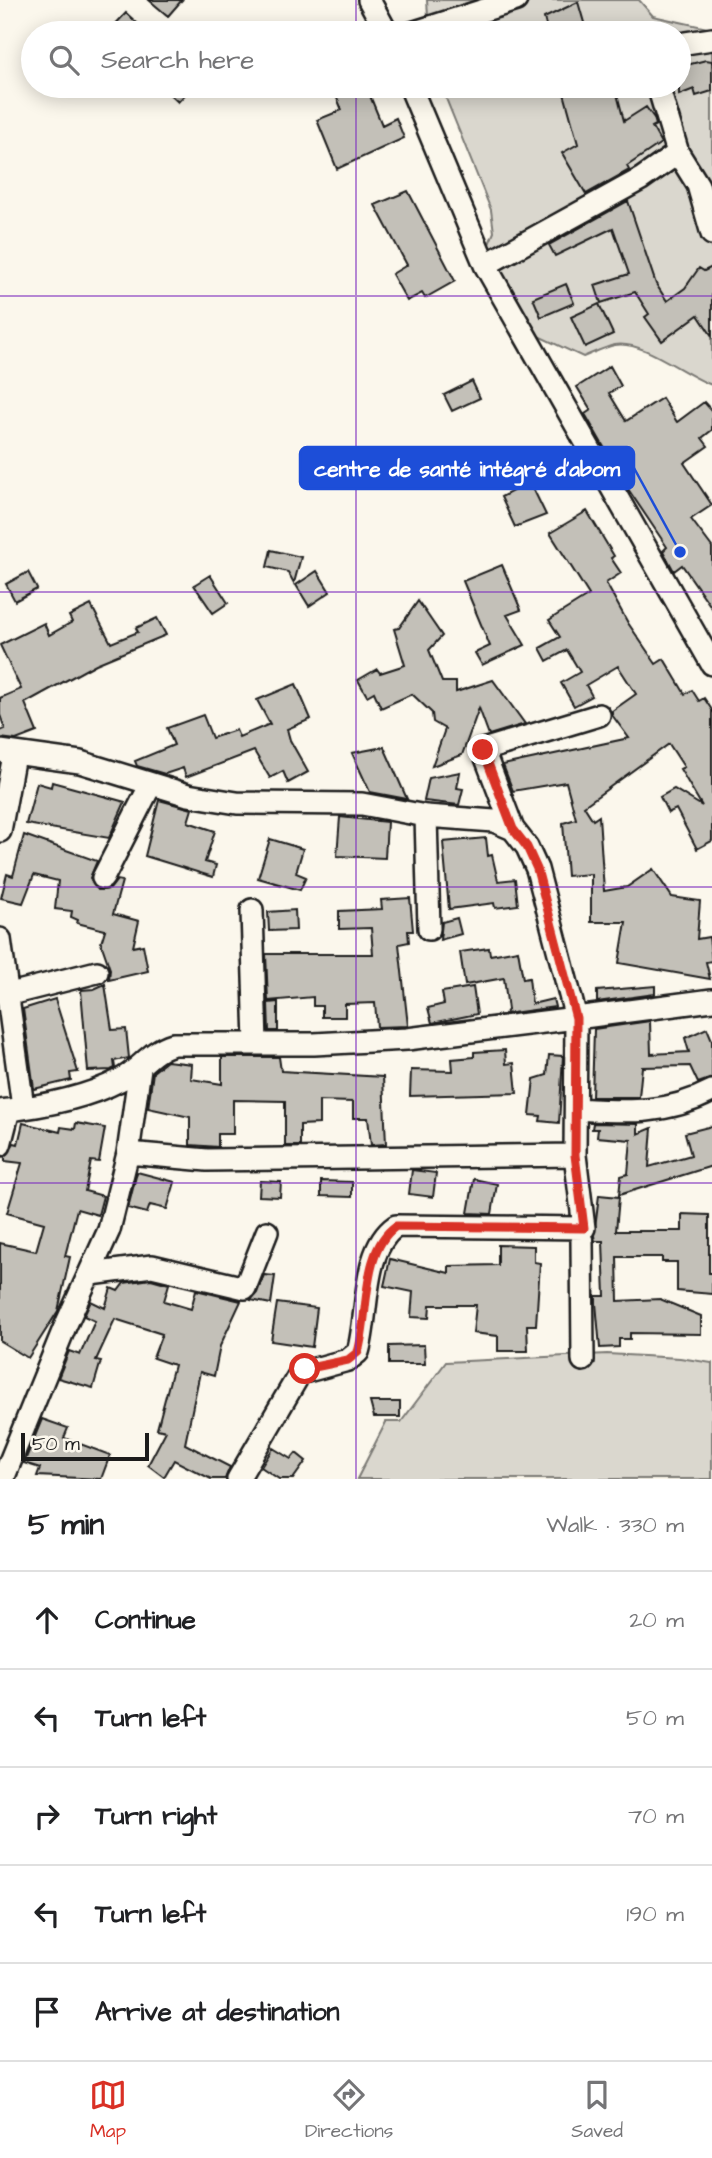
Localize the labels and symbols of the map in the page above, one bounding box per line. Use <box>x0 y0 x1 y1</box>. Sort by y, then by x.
callout: centre de santé intégré d'abom <box>300 447 634 489</box>
text: centre de santé intégré d'abom <box>314 455 621 486</box>
route end <box>467 734 498 765</box>
route start <box>289 1353 320 1384</box>
scale bar <box>21 1430 149 1462</box>

